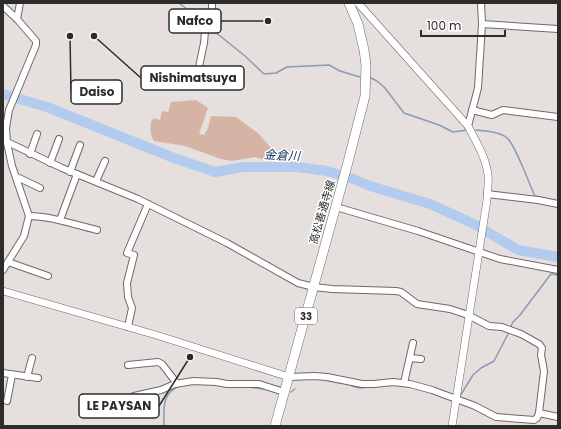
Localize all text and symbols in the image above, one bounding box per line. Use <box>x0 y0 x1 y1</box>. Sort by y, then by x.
callout: Nafco <box>169 9 221 33</box>
text: Nafco <box>177 12 214 29</box>
scale bar <box>421 12 505 38</box>
text: 100 m <box>427 17 461 34</box>
callout: Nishimatsuya <box>141 66 244 90</box>
text: Nishimatsuya <box>149 69 237 86</box>
callout: Daiso <box>71 80 122 104</box>
text: Daiso <box>80 83 115 100</box>
water label: 金倉川 <box>264 146 302 165</box>
street label: 高松善通寺線 <box>305 178 339 246</box>
road number: 33 <box>295 308 317 324</box>
callout: LE PAYSAN <box>79 394 159 418</box>
text: LE PAYSAN <box>87 397 151 414</box>

